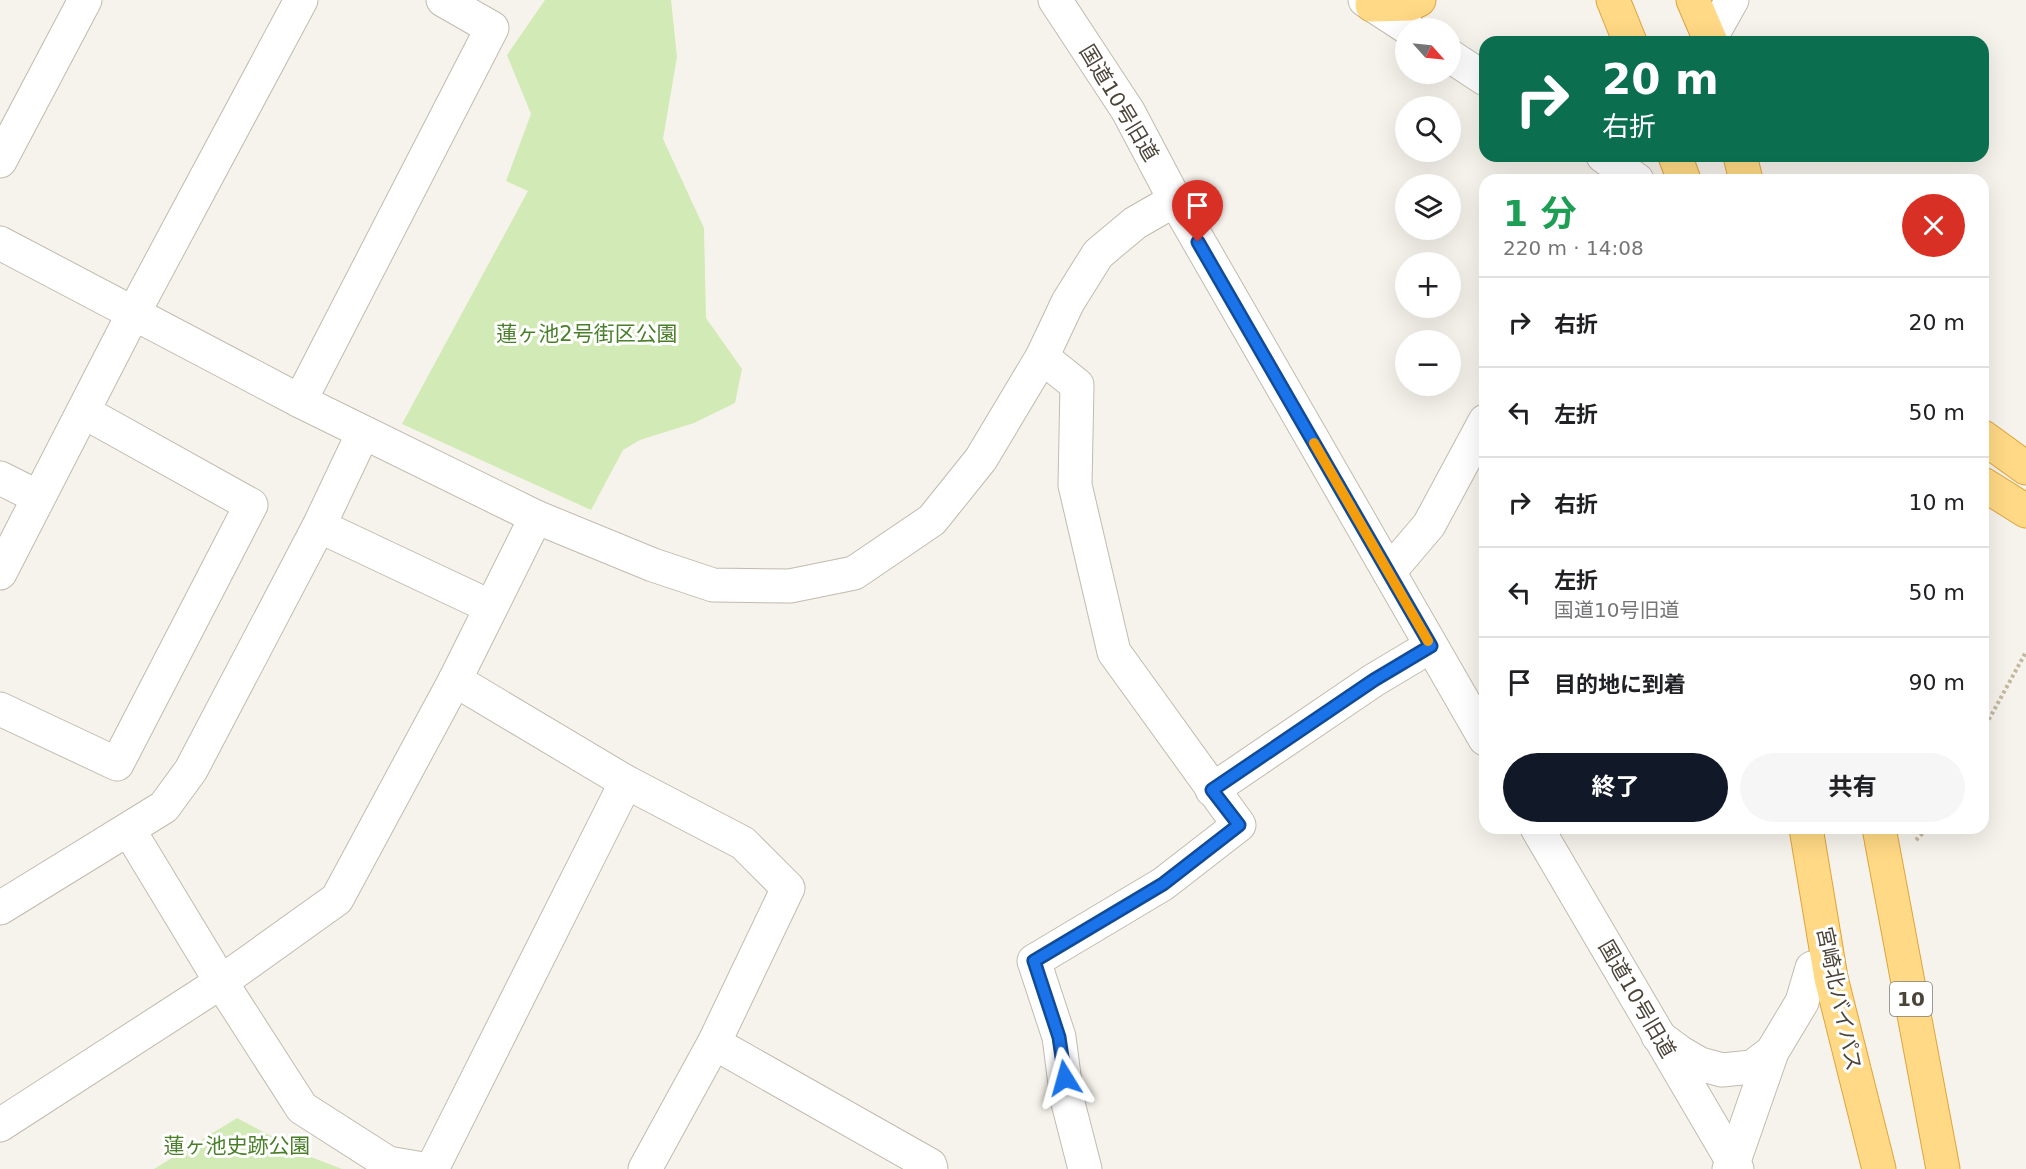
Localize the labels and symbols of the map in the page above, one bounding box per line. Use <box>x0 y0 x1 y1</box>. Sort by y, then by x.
north arrow <box>1395 18 1461 84</box>
street label: 国道10号旧道 <box>1075 40 1163 166</box>
pin <box>1172 180 1223 242</box>
park label: 蓮ヶ池2号街区公園 <box>496 322 678 346</box>
street label: 宮崎北バイパス <box>1812 925 1866 1073</box>
street label: 国道10号旧道 <box>1594 936 1680 1062</box>
road number: 10 <box>1890 982 1932 1016</box>
position arrow <box>1033 1046 1097 1110</box>
park label: 蓮ヶ池史跡公園 <box>164 1134 311 1158</box>

